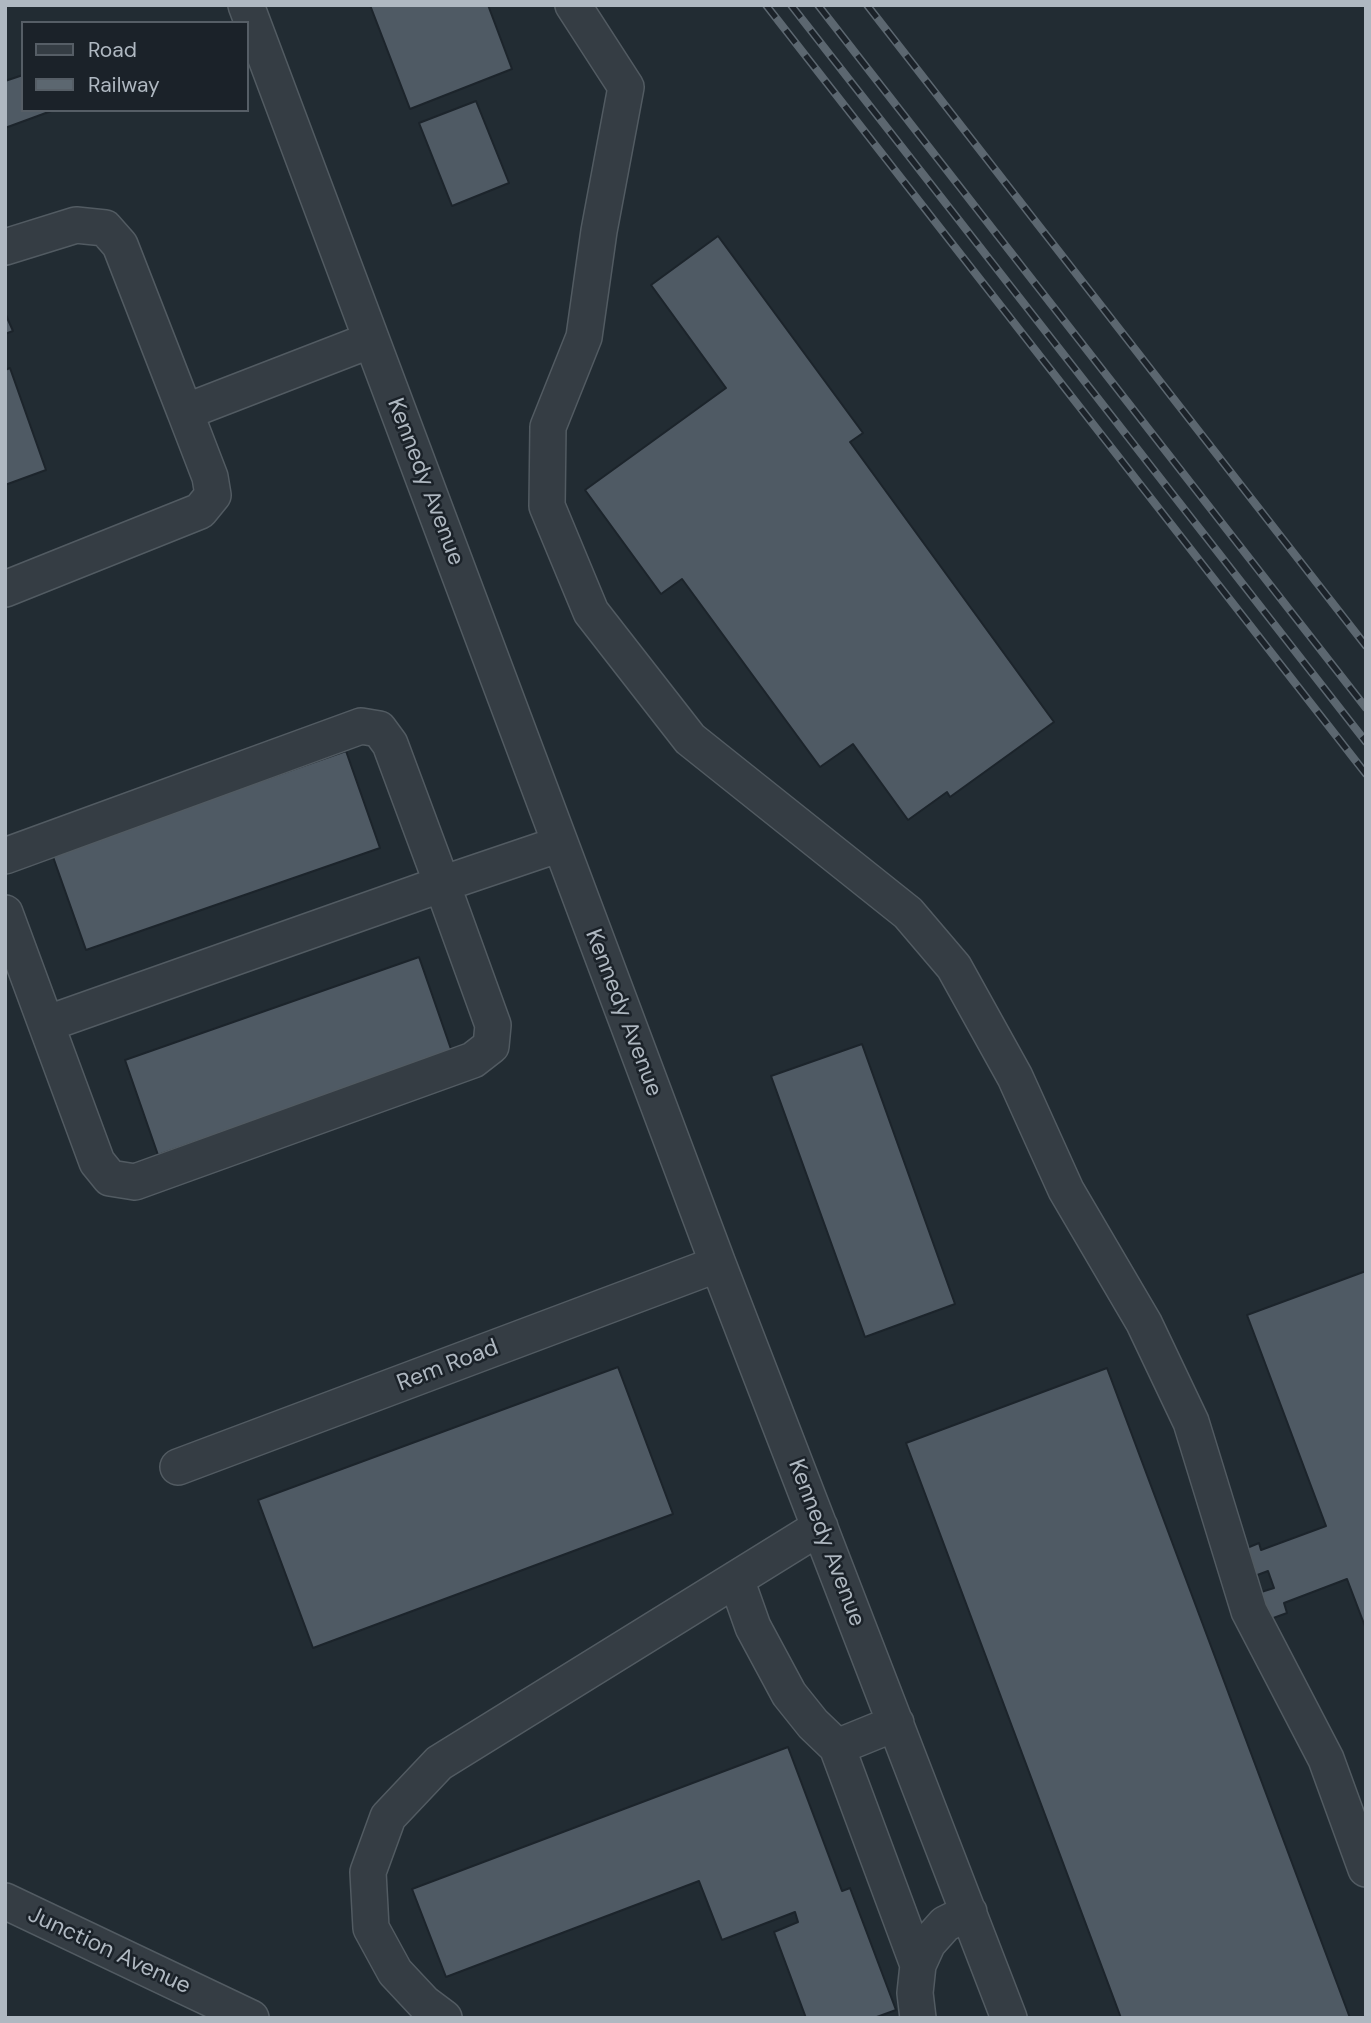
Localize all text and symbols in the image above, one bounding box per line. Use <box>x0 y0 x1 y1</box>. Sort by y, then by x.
legend <box>21 21 248 112</box>
text: Road <box>88 36 137 64</box>
text: Railway <box>88 71 160 99</box>
street label: Kennedy Avenue <box>380 395 470 569</box>
street label: Kennedy Avenue <box>578 926 668 1100</box>
street label: Rem Road <box>393 1334 503 1398</box>
street label: Kennedy Avenue <box>781 1456 871 1630</box>
street label: Junction Avenue <box>23 1901 195 2001</box>

